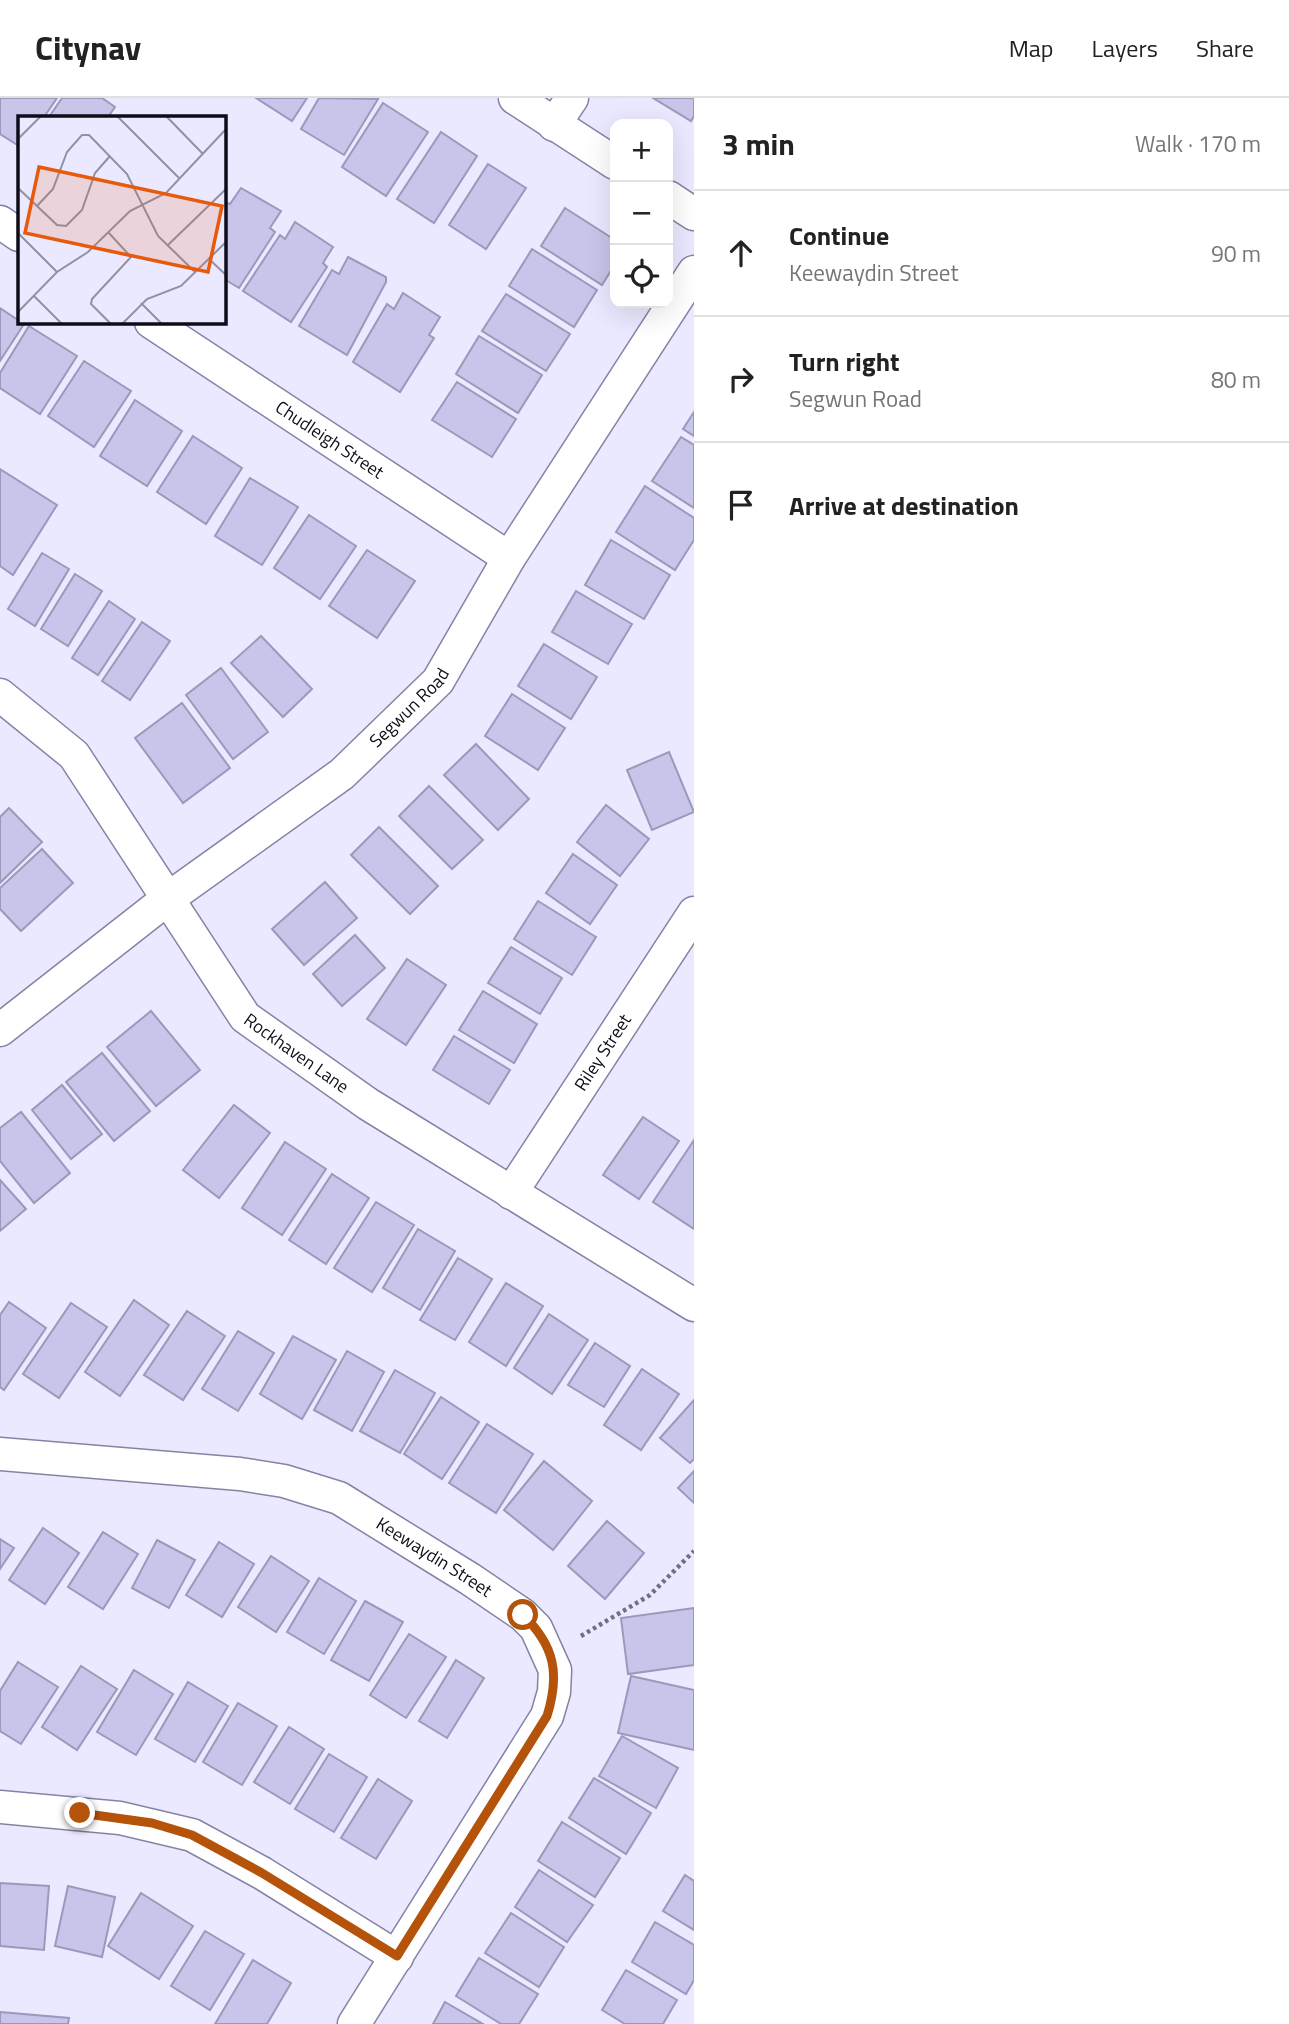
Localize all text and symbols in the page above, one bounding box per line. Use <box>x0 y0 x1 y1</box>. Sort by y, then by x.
text: Citynav <box>35 23 141 73</box>
text: Map <box>1009 30 1054 66</box>
text: Layers <box>1092 30 1158 66</box>
text: Share <box>1196 30 1254 66</box>
inset map <box>18 116 226 324</box>
map controls <box>610 119 673 308</box>
button: + <box>610 119 673 182</box>
text: 3 min <box>722 121 795 167</box>
text: Walk · 170 m <box>1135 126 1261 161</box>
button: − <box>610 182 673 245</box>
text: Continue <box>789 216 889 255</box>
icon: ahead <box>722 234 760 272</box>
text: 90 m <box>1211 236 1261 271</box>
button: locate <box>610 245 673 308</box>
text: Keewaydin Street <box>789 255 959 290</box>
text: Turn right <box>789 342 900 381</box>
icon: right <box>722 360 760 398</box>
text: 80 m <box>1211 362 1261 397</box>
text: Segwun Road <box>789 381 922 416</box>
street label: Chudleigh Street <box>270 394 390 485</box>
icon: arrive <box>722 486 760 524</box>
text: Arrive at destination <box>789 486 1019 525</box>
street label: Segwun Road <box>363 663 456 754</box>
street label: Rockhaven Lane <box>239 1006 355 1099</box>
street label: Riley Street <box>567 1008 638 1096</box>
street label: Keewaydin Street <box>371 1510 499 1604</box>
route start <box>507 1599 538 1630</box>
route end <box>64 1797 95 1828</box>

